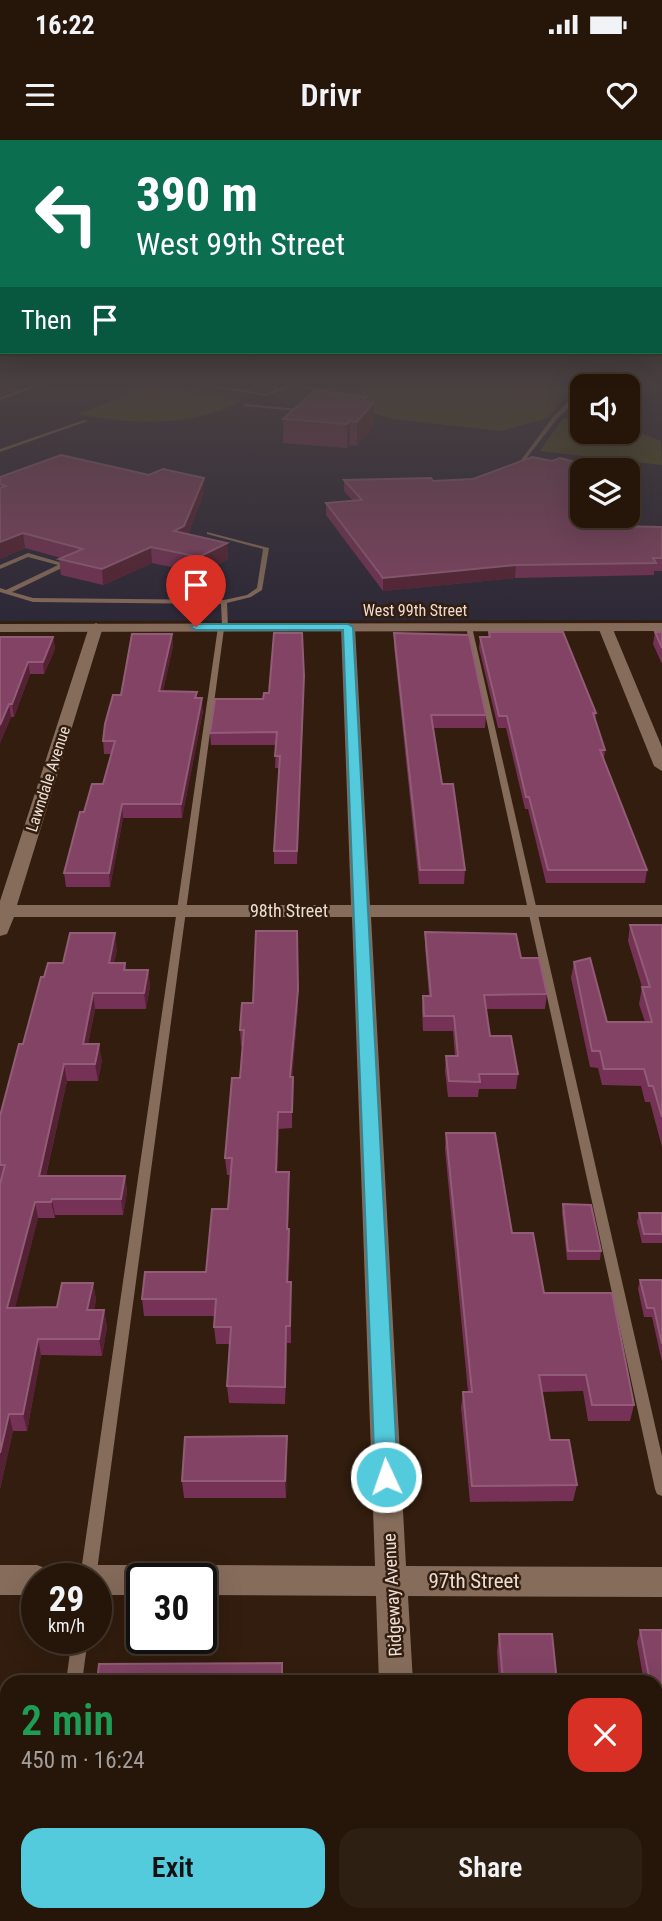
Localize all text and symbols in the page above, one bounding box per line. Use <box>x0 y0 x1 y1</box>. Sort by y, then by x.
text: 16:22 <box>35 10 95 40</box>
icon: menu <box>21 76 59 114</box>
text: Drivr <box>301 76 362 114</box>
icon: heart <box>603 76 641 114</box>
text: 390 m <box>136 166 258 223</box>
icon: left <box>21 168 112 259</box>
text: West 99th Street <box>136 225 345 263</box>
icon: arrive <box>86 301 124 339</box>
text: Then <box>21 305 72 335</box>
map controls <box>570 374 640 528</box>
button: sound <box>570 374 640 444</box>
button: layers <box>570 458 640 528</box>
pin <box>166 555 226 627</box>
icon: arrive <box>177 566 215 604</box>
street label: West 99th Street <box>363 601 468 620</box>
street label: Lawndale Avenue <box>22 724 74 834</box>
street label: 98th Street <box>250 900 328 921</box>
position arrow <box>349 1440 423 1514</box>
street label: Ridgeway Avenue <box>378 1533 406 1657</box>
speed limit sign: 30 <box>126 1563 217 1654</box>
street label: 97th Street <box>428 1569 520 1593</box>
text: 29 <box>49 1579 84 1620</box>
text: km/h <box>48 1615 85 1636</box>
text: 2 min <box>21 1696 114 1745</box>
button: close <box>568 1698 642 1772</box>
text: 450 m · 16:24 <box>21 1747 145 1774</box>
button: Exit <box>21 1828 325 1908</box>
button: Share <box>339 1828 642 1908</box>

